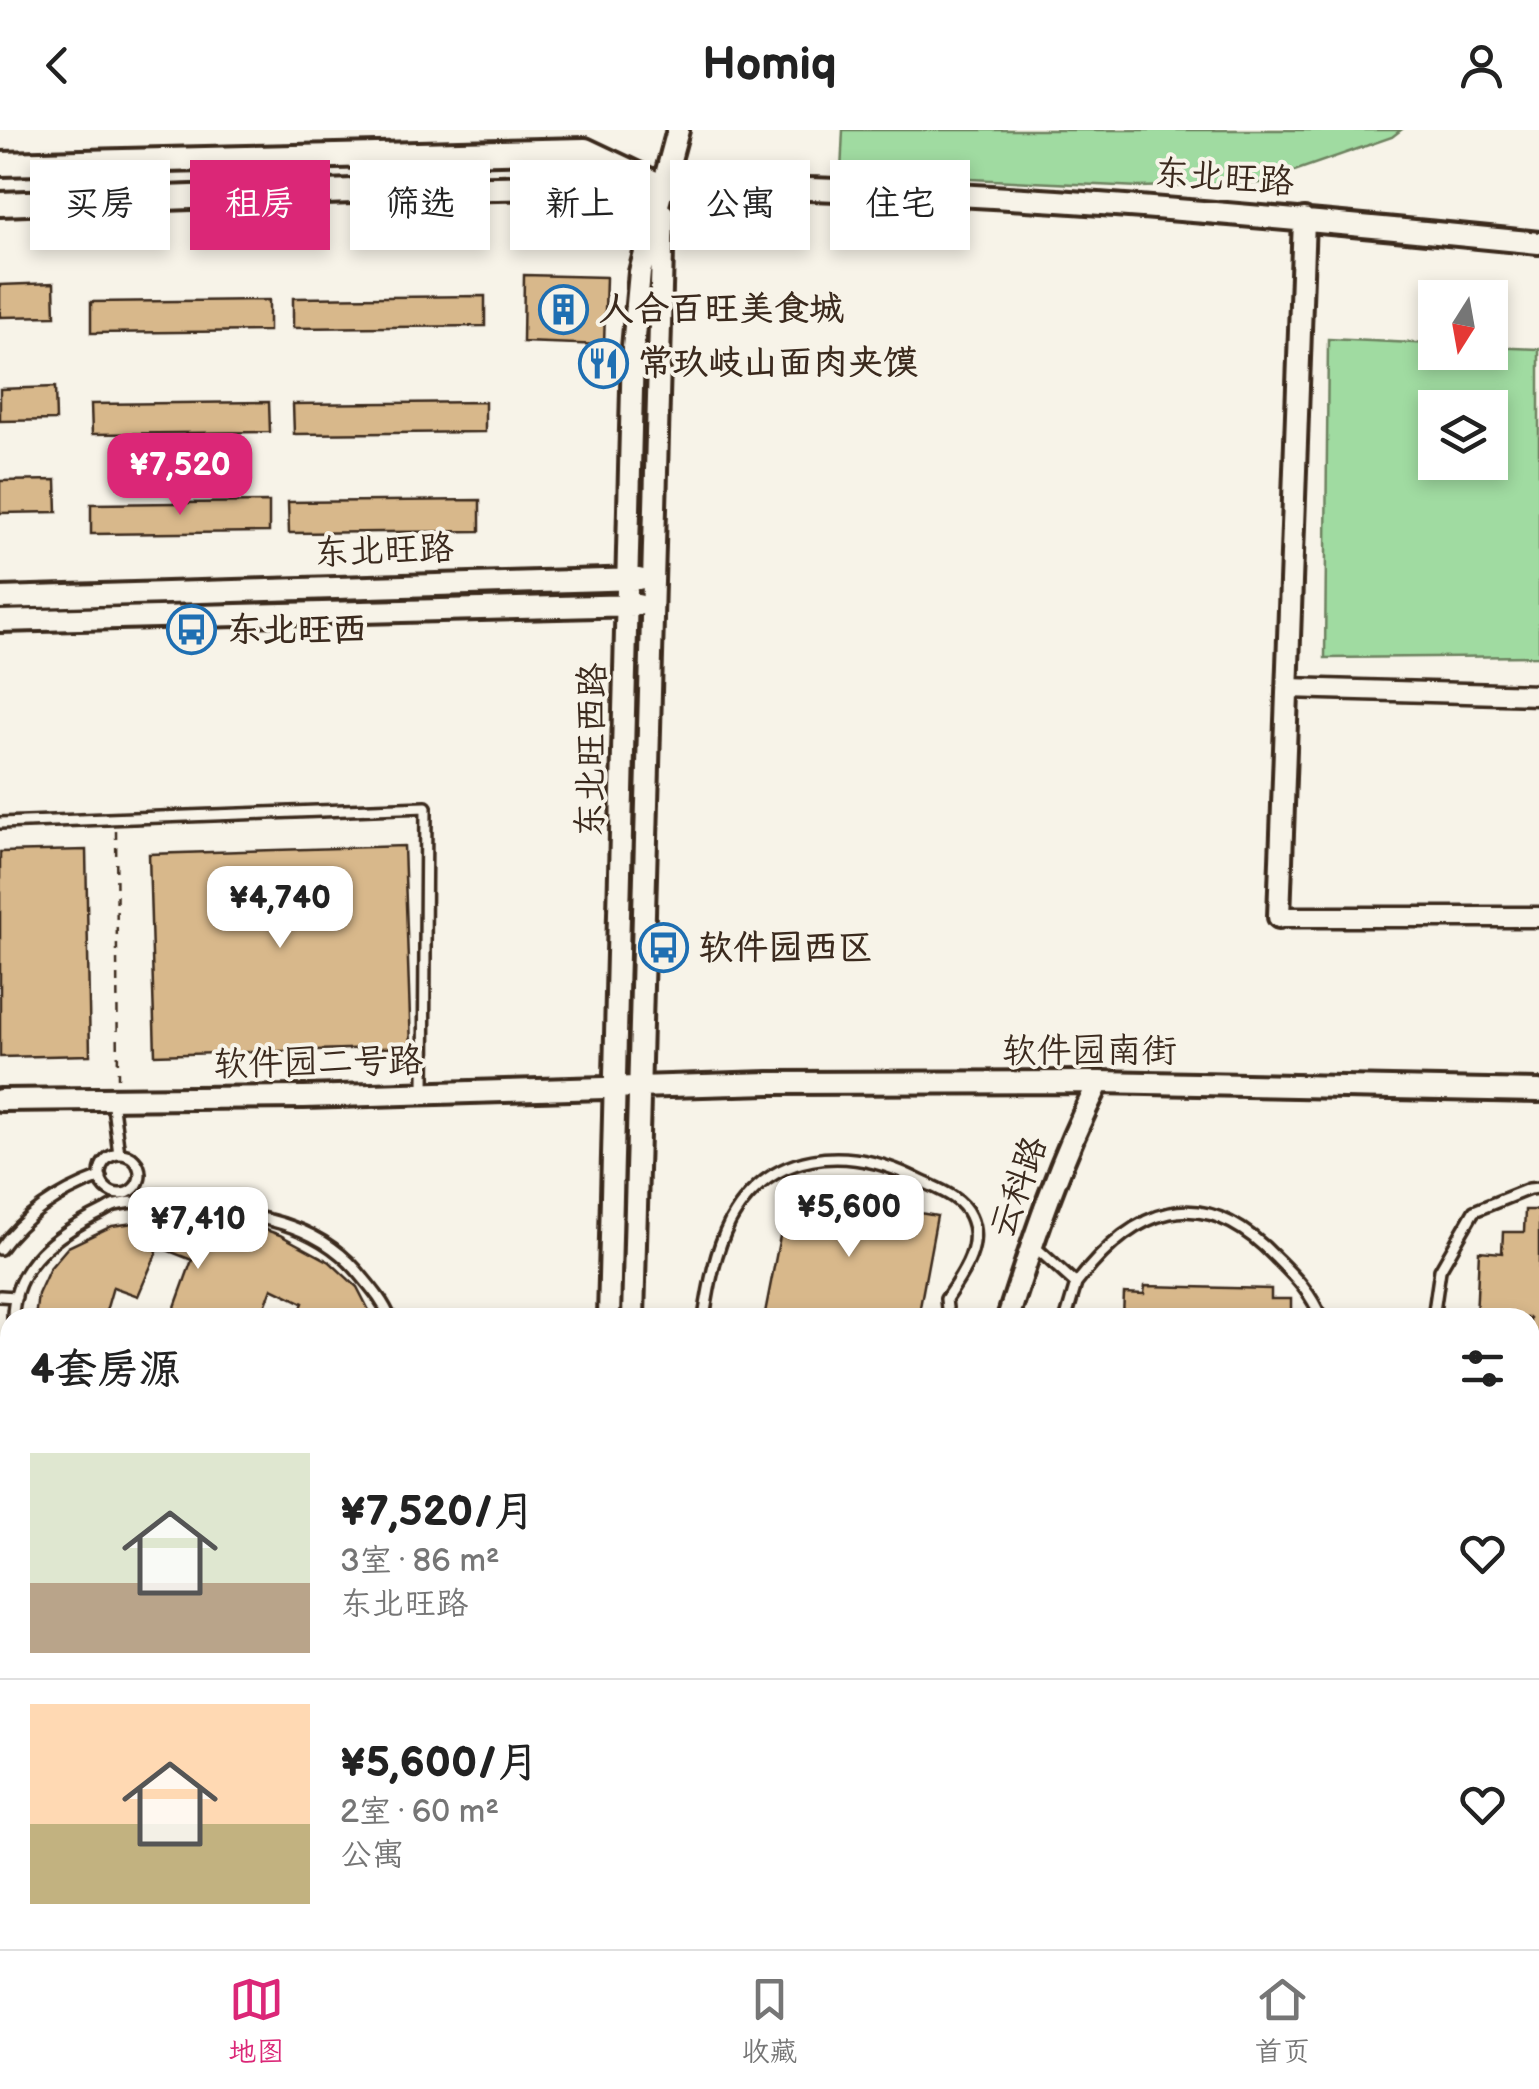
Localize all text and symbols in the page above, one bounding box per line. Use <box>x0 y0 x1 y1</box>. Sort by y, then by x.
icon: back <box>30 38 85 93</box>
text: Homiq <box>702 38 837 93</box>
icon: person <box>1454 38 1509 93</box>
street label: 东北旺路 <box>1153 152 1295 204</box>
chip: 买房 <box>30 160 170 250</box>
chip: 租房 <box>190 160 330 250</box>
chip: 筛选 <box>350 160 490 250</box>
chip: 新上 <box>510 160 650 250</box>
chip: 公寓 <box>670 160 810 250</box>
chip: 住宅 <box>830 160 970 250</box>
north arrow <box>1418 280 1508 370</box>
map controls <box>1418 280 1508 480</box>
building icon: 人合百旺美食城 <box>538 283 590 335</box>
place label: 人合百旺美食城 <box>599 288 844 331</box>
restaurant icon: 常玖岐山面肉夹馍 <box>577 337 629 389</box>
place label: 常玖岐山面肉夹馍 <box>638 342 918 385</box>
button: layers <box>1418 390 1508 480</box>
pin: ¥7,520 <box>99 433 261 518</box>
text: ¥7,520 <box>129 446 231 485</box>
street label: 东北旺路 <box>313 527 455 575</box>
bus stop icon: 东北旺西 <box>166 604 218 656</box>
place label: 东北旺西 <box>227 609 367 652</box>
street label: 东北旺西路 <box>569 662 615 838</box>
pin: ¥4,740 <box>199 866 361 951</box>
text: ¥4,740 <box>229 879 331 918</box>
bus stop icon: 软件园西区 <box>637 922 689 974</box>
place label: 软件园西区 <box>698 927 873 970</box>
street label: 软件园南街 <box>1001 1030 1177 1073</box>
street label: 软件园二号路 <box>213 1040 423 1086</box>
street label: 云科路 <box>981 1130 1057 1244</box>
pin: ¥5,600 <box>768 1175 930 1260</box>
pin: ¥7,410 <box>117 1187 279 1272</box>
text: ¥5,600 <box>797 1188 901 1227</box>
text: ¥7,410 <box>150 1200 246 1239</box>
icon: filters <box>1455 1341 1510 1396</box>
text: 4套房源 <box>30 1345 181 1396</box>
text: ¥7,520/月 <box>340 1487 535 1538</box>
icon: home <box>110 1493 230 1613</box>
icon: heart <box>1455 1526 1510 1581</box>
text: 3室 · 86 m² <box>340 1542 500 1581</box>
text: 东北旺路 <box>340 1585 468 1624</box>
text: ¥5,600/月 <box>340 1738 539 1789</box>
icon: home <box>110 1744 230 1864</box>
icon: heart <box>1455 1777 1510 1832</box>
text: 2室 · 60 m² <box>340 1793 499 1832</box>
text: 公寓 <box>340 1836 404 1875</box>
tab: 地图 <box>228 1972 285 2069</box>
tab: 收藏 <box>741 1972 798 2069</box>
tab: 首页 <box>1254 1972 1311 2069</box>

